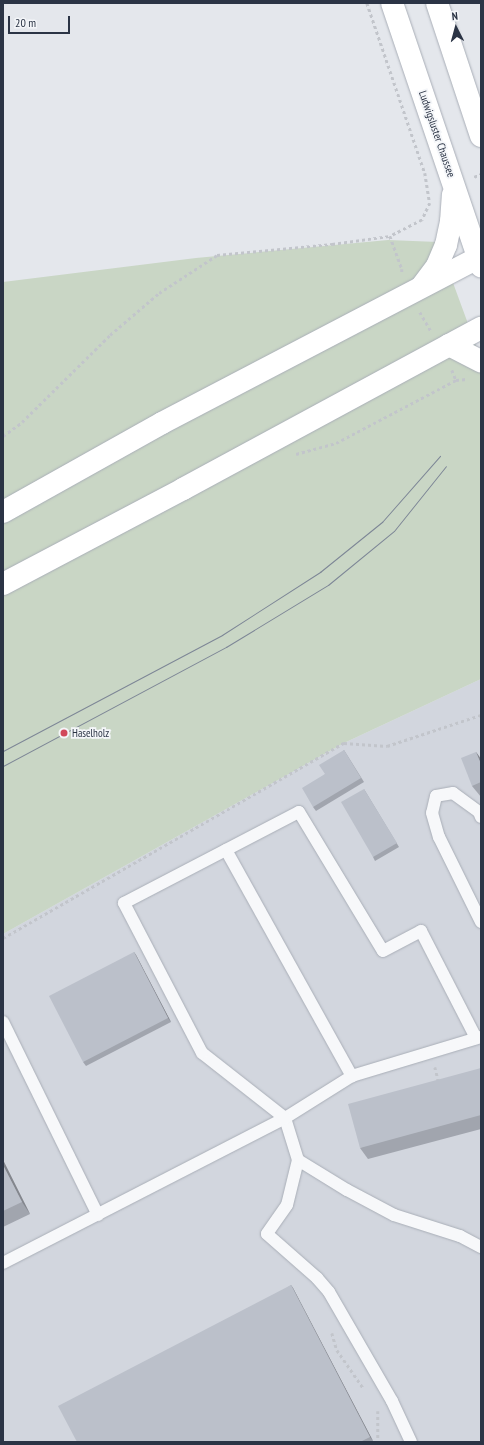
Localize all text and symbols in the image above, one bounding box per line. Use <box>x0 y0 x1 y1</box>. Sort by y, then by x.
scale bar <box>10 8 72 34</box>
north arrow <box>436 8 476 48</box>
text: N <box>451 9 458 23</box>
text: 20 m <box>15 15 36 30</box>
street label: Ludwigsluster Chaussee <box>416 89 458 179</box>
place label: Haselholz <box>72 726 109 740</box>
marker: Haselholz <box>59 728 69 738</box>

